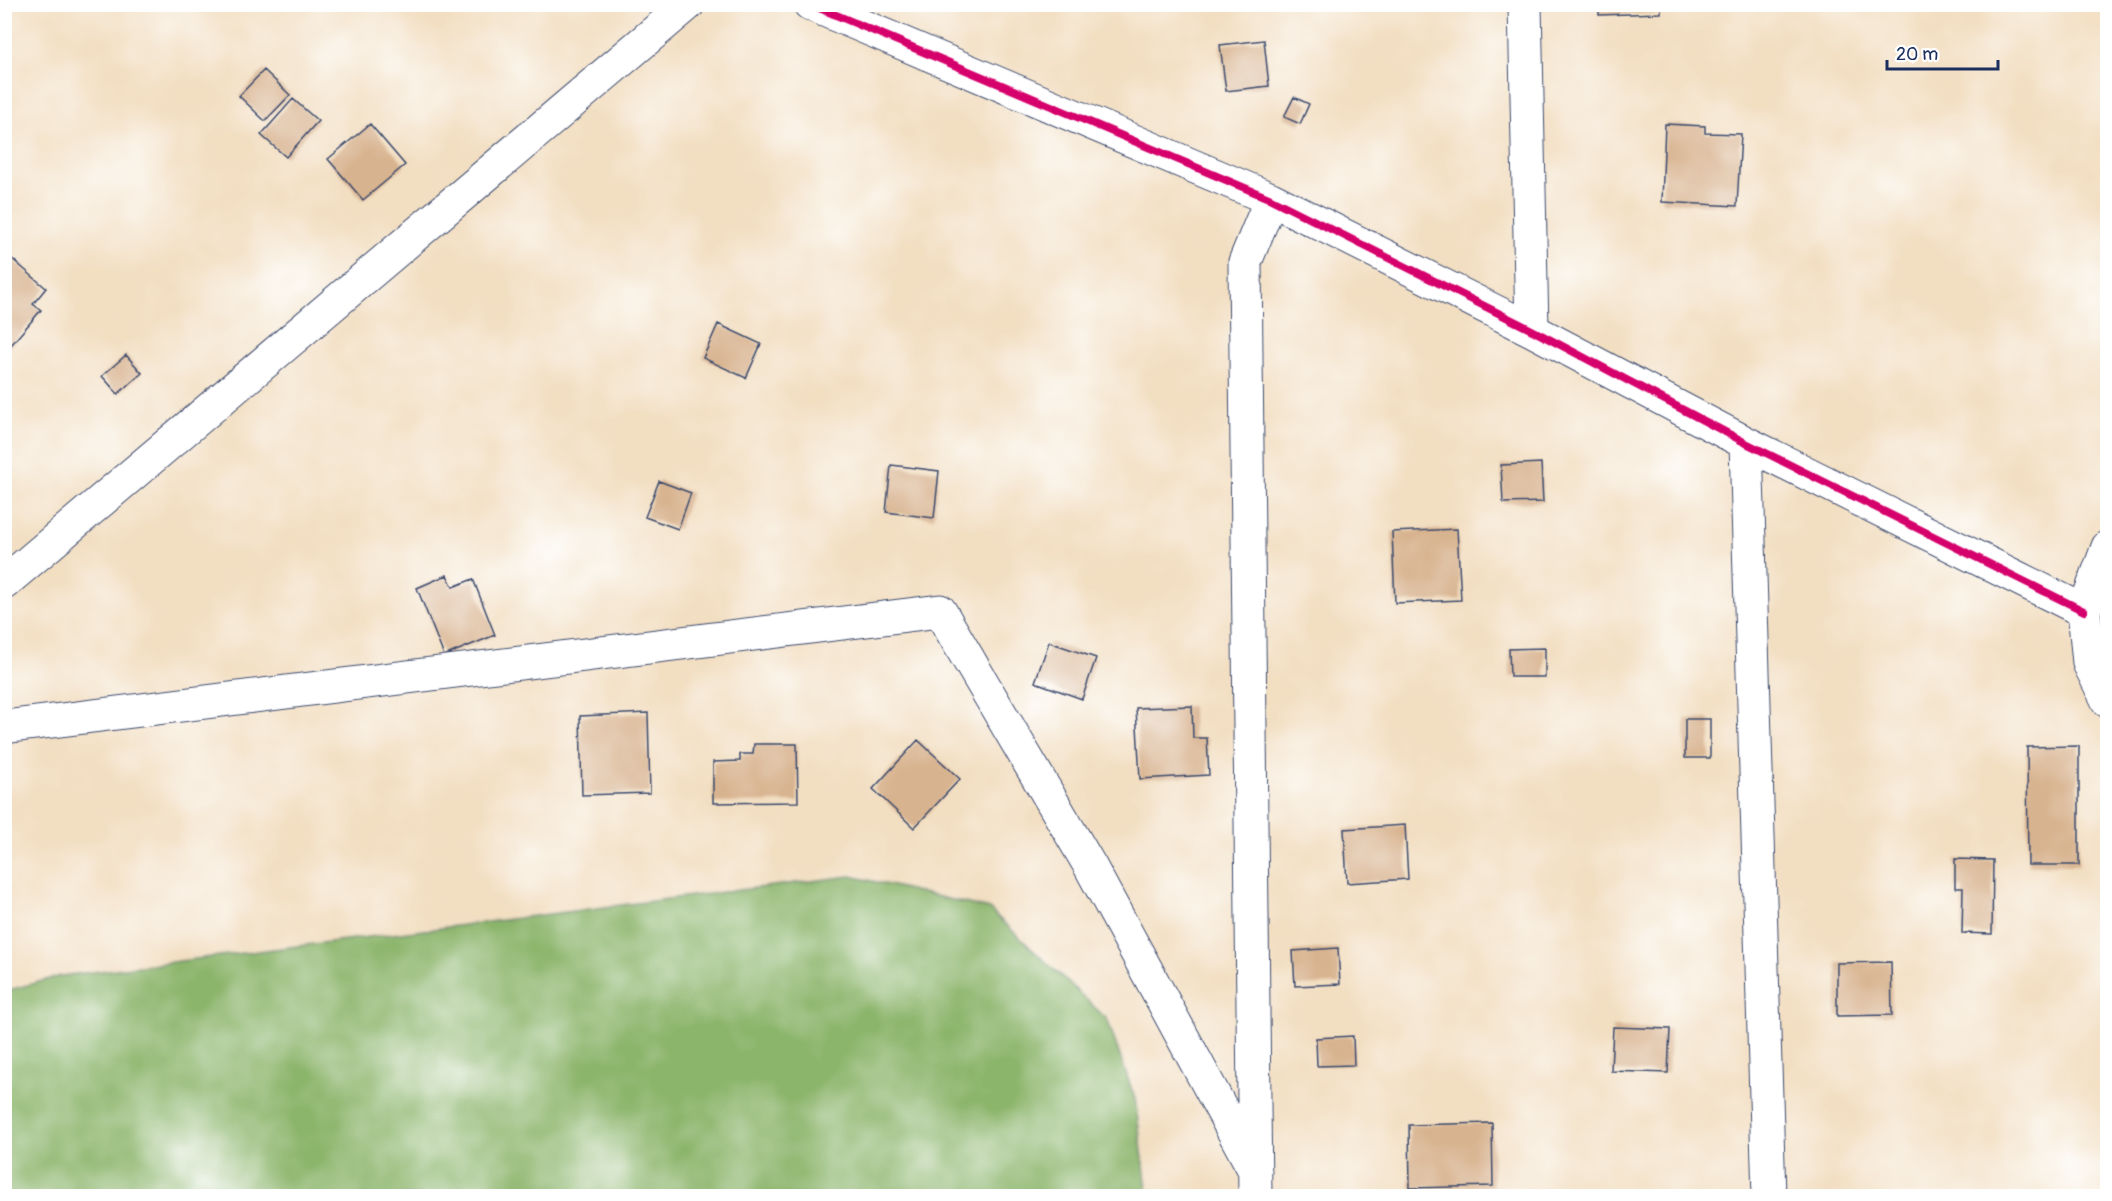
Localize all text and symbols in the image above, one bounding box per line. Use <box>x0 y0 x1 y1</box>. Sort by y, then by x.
scale bar <box>1887 33 1998 71</box>
text: 20 m <box>1896 43 1938 66</box>

